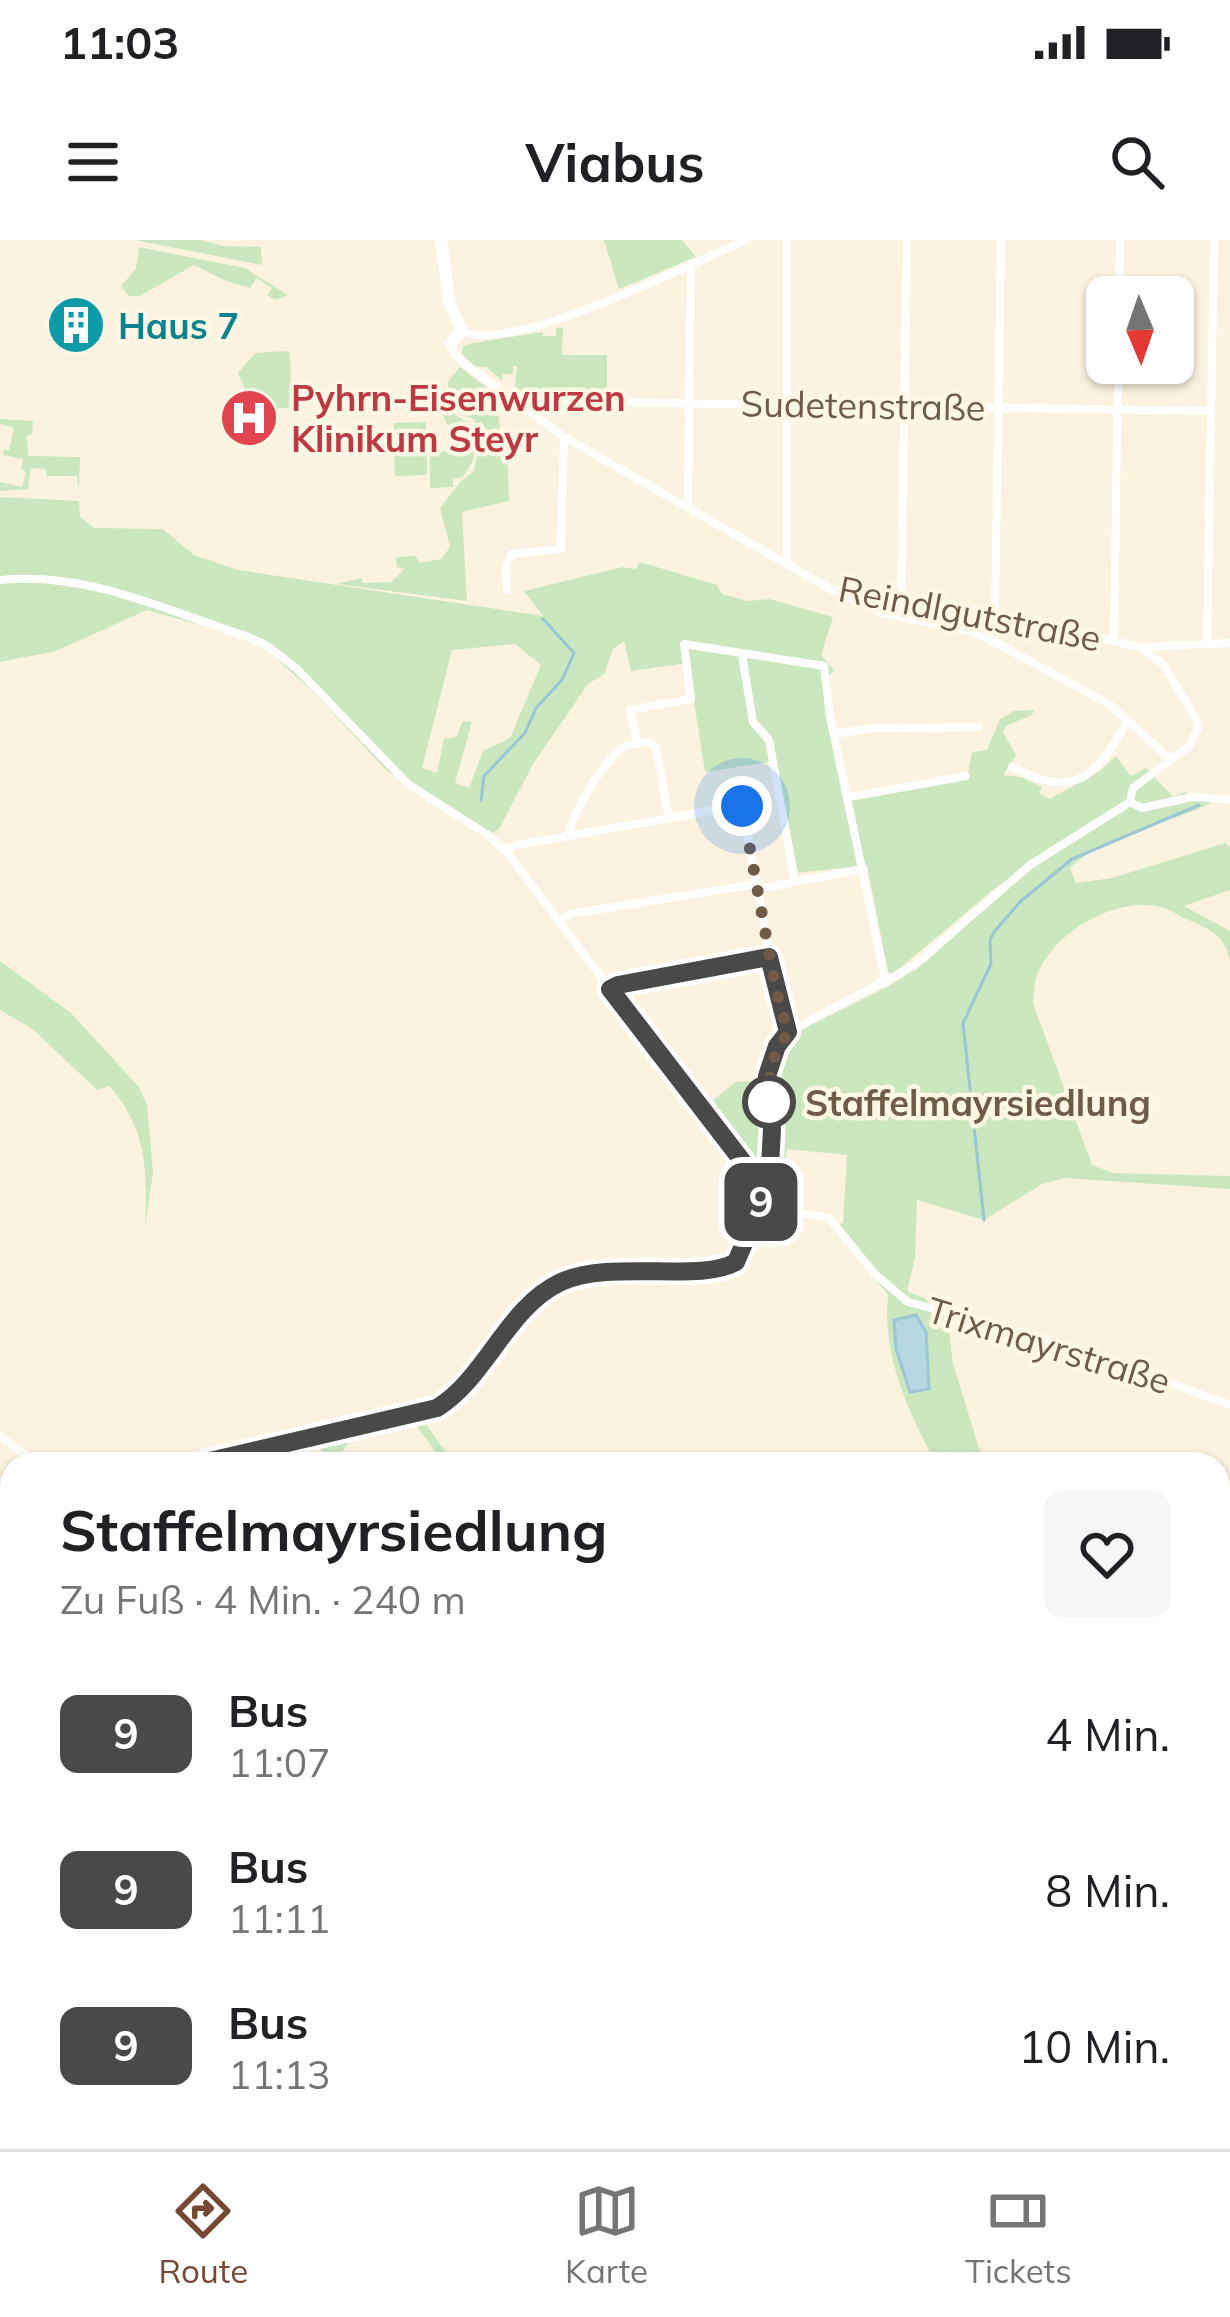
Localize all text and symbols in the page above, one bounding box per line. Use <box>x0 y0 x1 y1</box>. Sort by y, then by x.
text: 11:03 <box>60 14 179 70</box>
text: Viabus <box>525 128 705 196</box>
icon: menu <box>60 129 126 195</box>
icon: search <box>1104 129 1170 195</box>
north arrow <box>1086 276 1194 384</box>
map controls <box>1086 276 1194 384</box>
building icon: Haus 7 <box>45 294 107 356</box>
place label: Haus 7 <box>118 303 239 348</box>
place label: Pyhrn-Eisenwurzen Klinikum Steyr <box>291 375 626 461</box>
street label: Sudetenstraße <box>740 380 986 430</box>
hospital icon: Pyhrn-Eisenwurzen Klinikum Steyr <box>218 387 280 449</box>
street label: Reindlgutstraße <box>835 566 1105 660</box>
your location <box>712 776 772 836</box>
marker: Staffelmayrsiedlung <box>744 1077 794 1127</box>
place label: Staffelmayrsiedlung <box>805 1080 1151 1125</box>
line badge: 9 <box>722 1163 800 1241</box>
text: 9 <box>748 1175 774 1228</box>
street label: Trixmayrstraße <box>922 1287 1176 1403</box>
button: heart <box>1044 1491 1170 1617</box>
text: Staffelmayrsiedlung <box>60 1494 607 1565</box>
text: Zu Fuß · 4 Min. · 240 m <box>60 1575 466 1624</box>
text: Bus <box>228 1682 308 1738</box>
text: 4 Min. <box>1045 1706 1170 1762</box>
text: 9 <box>113 1707 139 1760</box>
text: 11:07 <box>228 1738 331 1787</box>
text: Bus <box>228 1838 308 1894</box>
text: 8 Min. <box>1045 1862 1170 1918</box>
text: 9 <box>113 1863 139 1916</box>
text: 11:11 <box>228 1894 331 1943</box>
text: Bus <box>228 1994 308 2050</box>
text: 10 Min. <box>1018 2018 1170 2074</box>
text: 9 <box>113 2019 139 2072</box>
text: 11:13 <box>228 2050 331 2099</box>
tab: Route <box>158 2178 248 2291</box>
tab: Karte <box>565 2178 648 2291</box>
tab: Tickets <box>965 2178 1072 2291</box>

